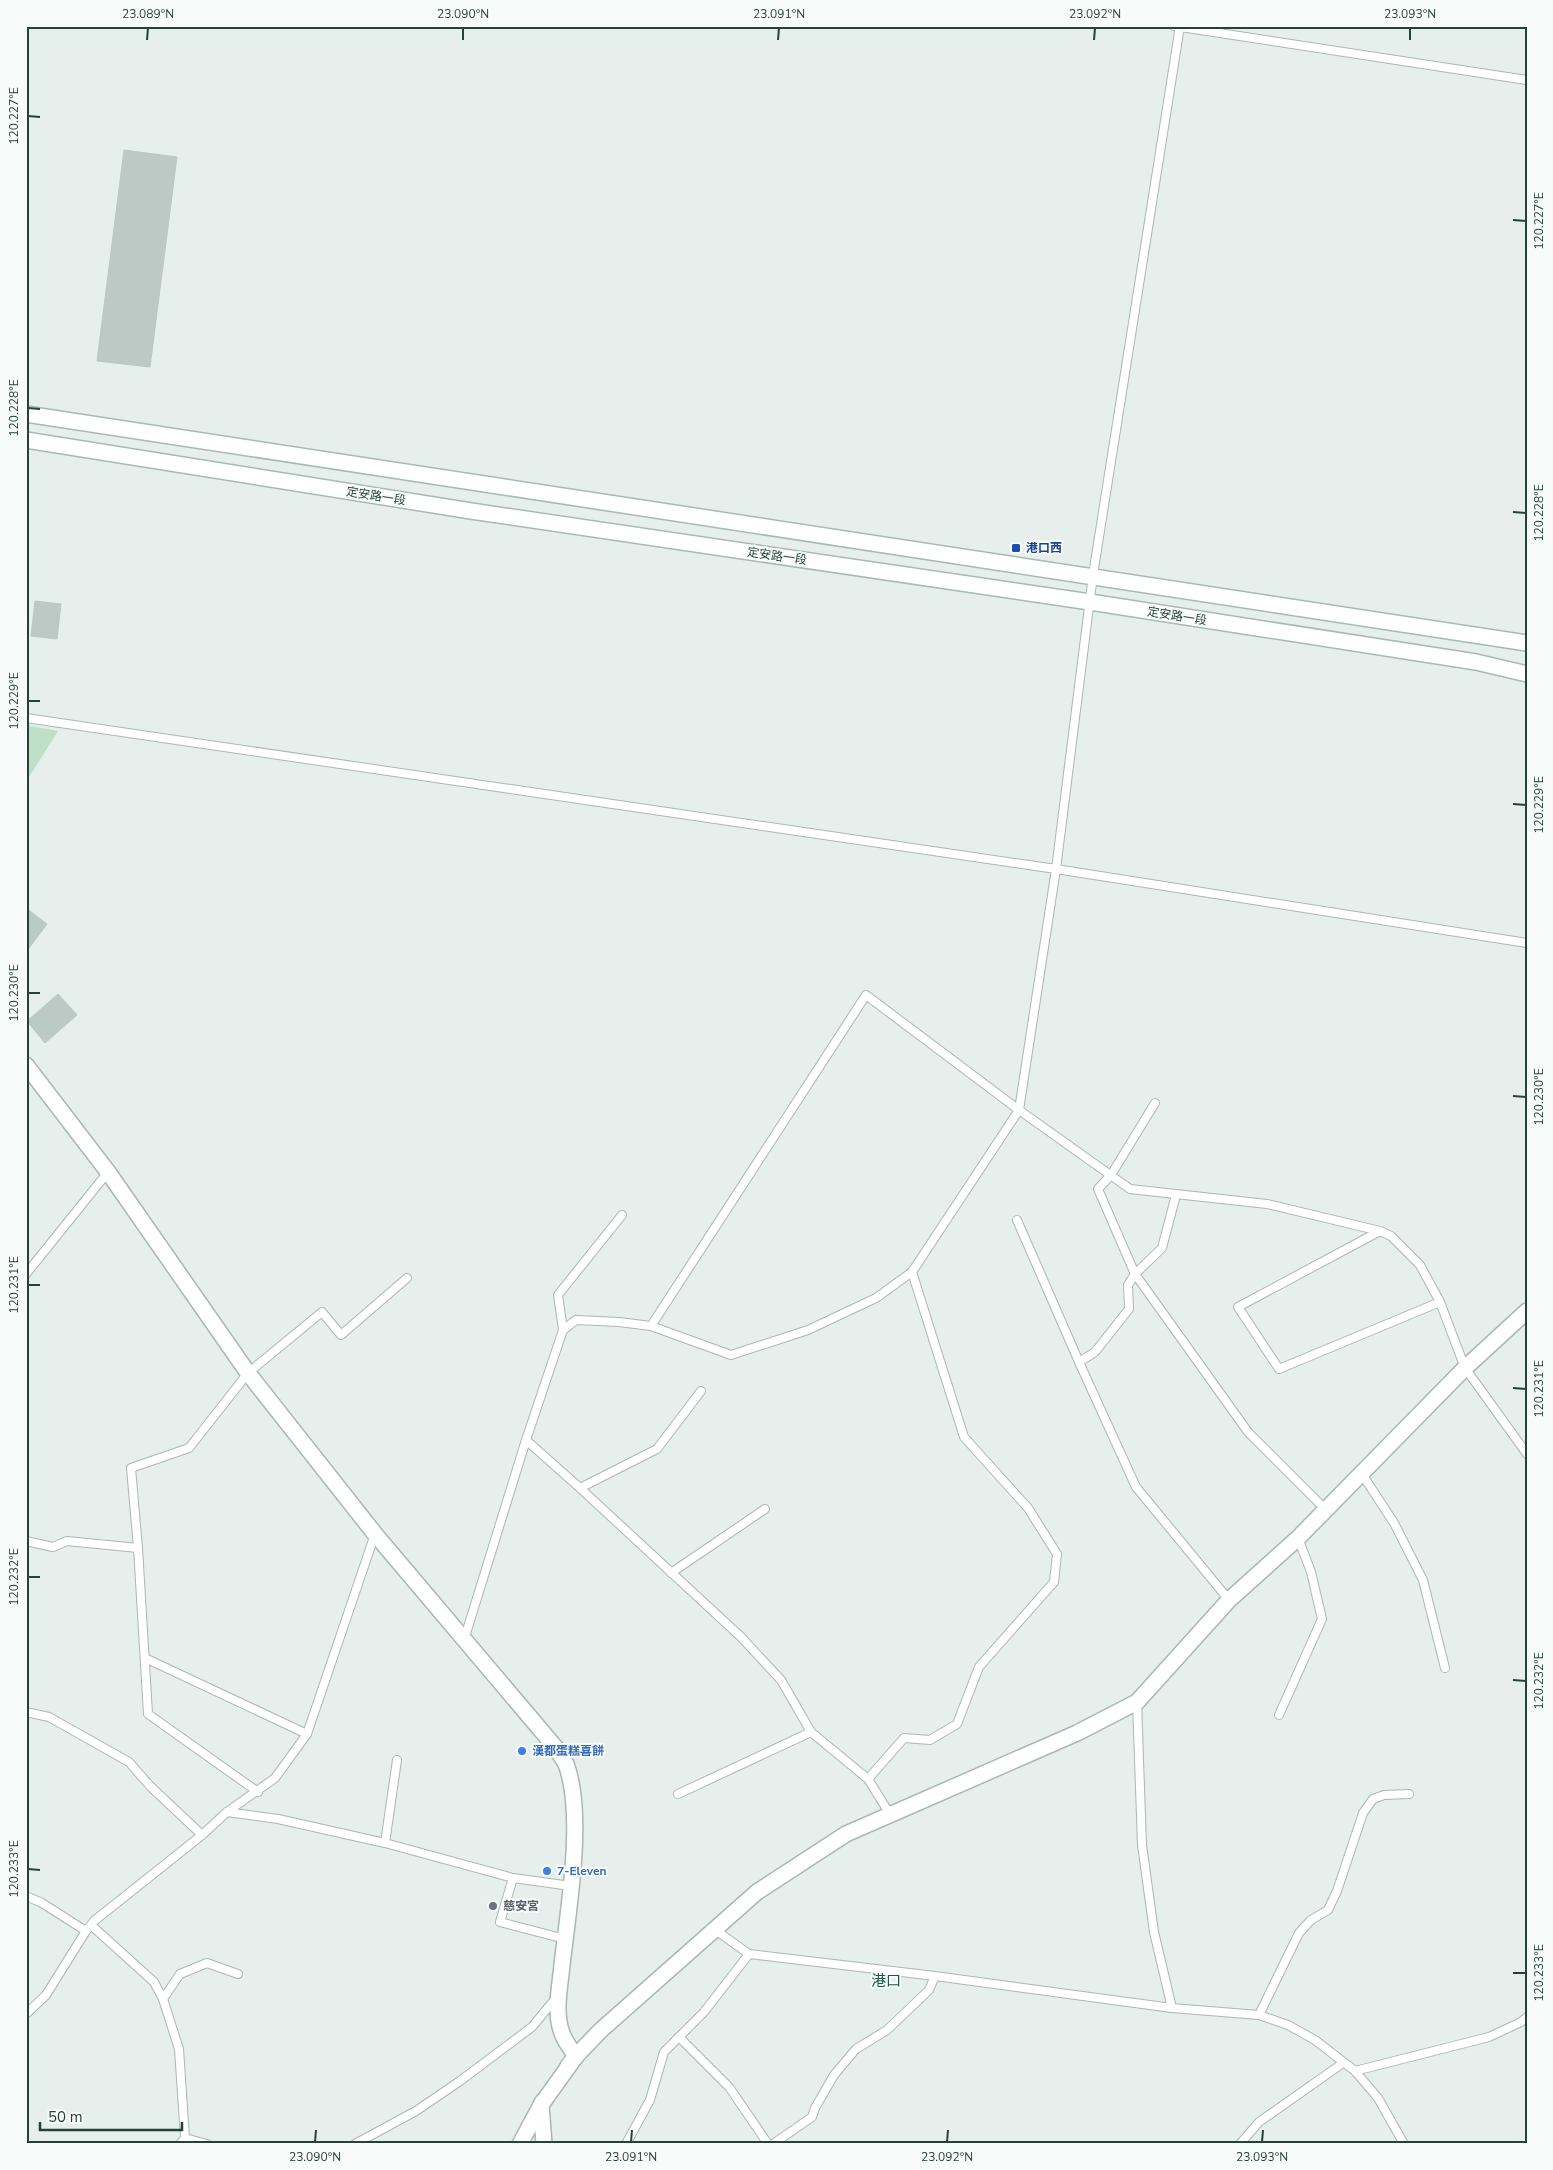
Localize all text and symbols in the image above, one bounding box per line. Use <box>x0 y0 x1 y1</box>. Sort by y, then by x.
text: 23.089°N <box>122 6 174 22</box>
text: 23.090°N <box>437 6 489 22</box>
text: 23.091°N <box>753 6 805 22</box>
text: 23.092°N <box>1069 6 1121 22</box>
text: 23.093°N <box>1384 6 1436 22</box>
text: 120.227°E <box>6 87 22 145</box>
text: 120.227°E <box>1531 192 1547 250</box>
text: 120.228°E <box>6 379 22 437</box>
street label: 定安路一段 <box>345 483 407 509</box>
text: 120.228°E <box>1531 484 1547 542</box>
place label: 港口西 <box>1026 540 1062 556</box>
marker: 港口西 <box>1010 542 1022 554</box>
street label: 定安路一段 <box>746 544 808 568</box>
street label: 定安路一段 <box>1146 603 1208 629</box>
text: 120.229°E <box>6 672 22 730</box>
text: 120.229°E <box>1531 776 1547 834</box>
text: 120.230°E <box>6 964 22 1022</box>
text: 120.230°E <box>1531 1068 1547 1126</box>
text: 120.231°E <box>6 1256 22 1314</box>
text: 120.231°E <box>1531 1360 1547 1418</box>
text: 120.232°E <box>6 1548 22 1606</box>
text: 120.232°E <box>1531 1652 1547 1710</box>
place label: 漢都蛋糕喜餅 <box>532 1743 604 1759</box>
marker: 漢都蛋糕喜餅 <box>516 1745 528 1757</box>
text: 120.233°E <box>6 1840 22 1898</box>
place label: 7-Eleven <box>557 1863 606 1879</box>
marker: 7-Eleven <box>541 1865 553 1877</box>
place label: 慈安宮 <box>503 1898 539 1914</box>
marker: 慈安宮 <box>487 1900 499 1912</box>
text: 120.233°E <box>1531 1944 1547 2002</box>
district label: 港口 <box>871 1971 901 1991</box>
scale bar <box>40 2100 182 2132</box>
text: 50 m <box>48 2107 83 2127</box>
text: 23.090°N <box>289 2149 341 2165</box>
text: 23.091°N <box>605 2149 657 2165</box>
text: 23.092°N <box>921 2149 973 2165</box>
text: 23.093°N <box>1236 2149 1288 2165</box>

